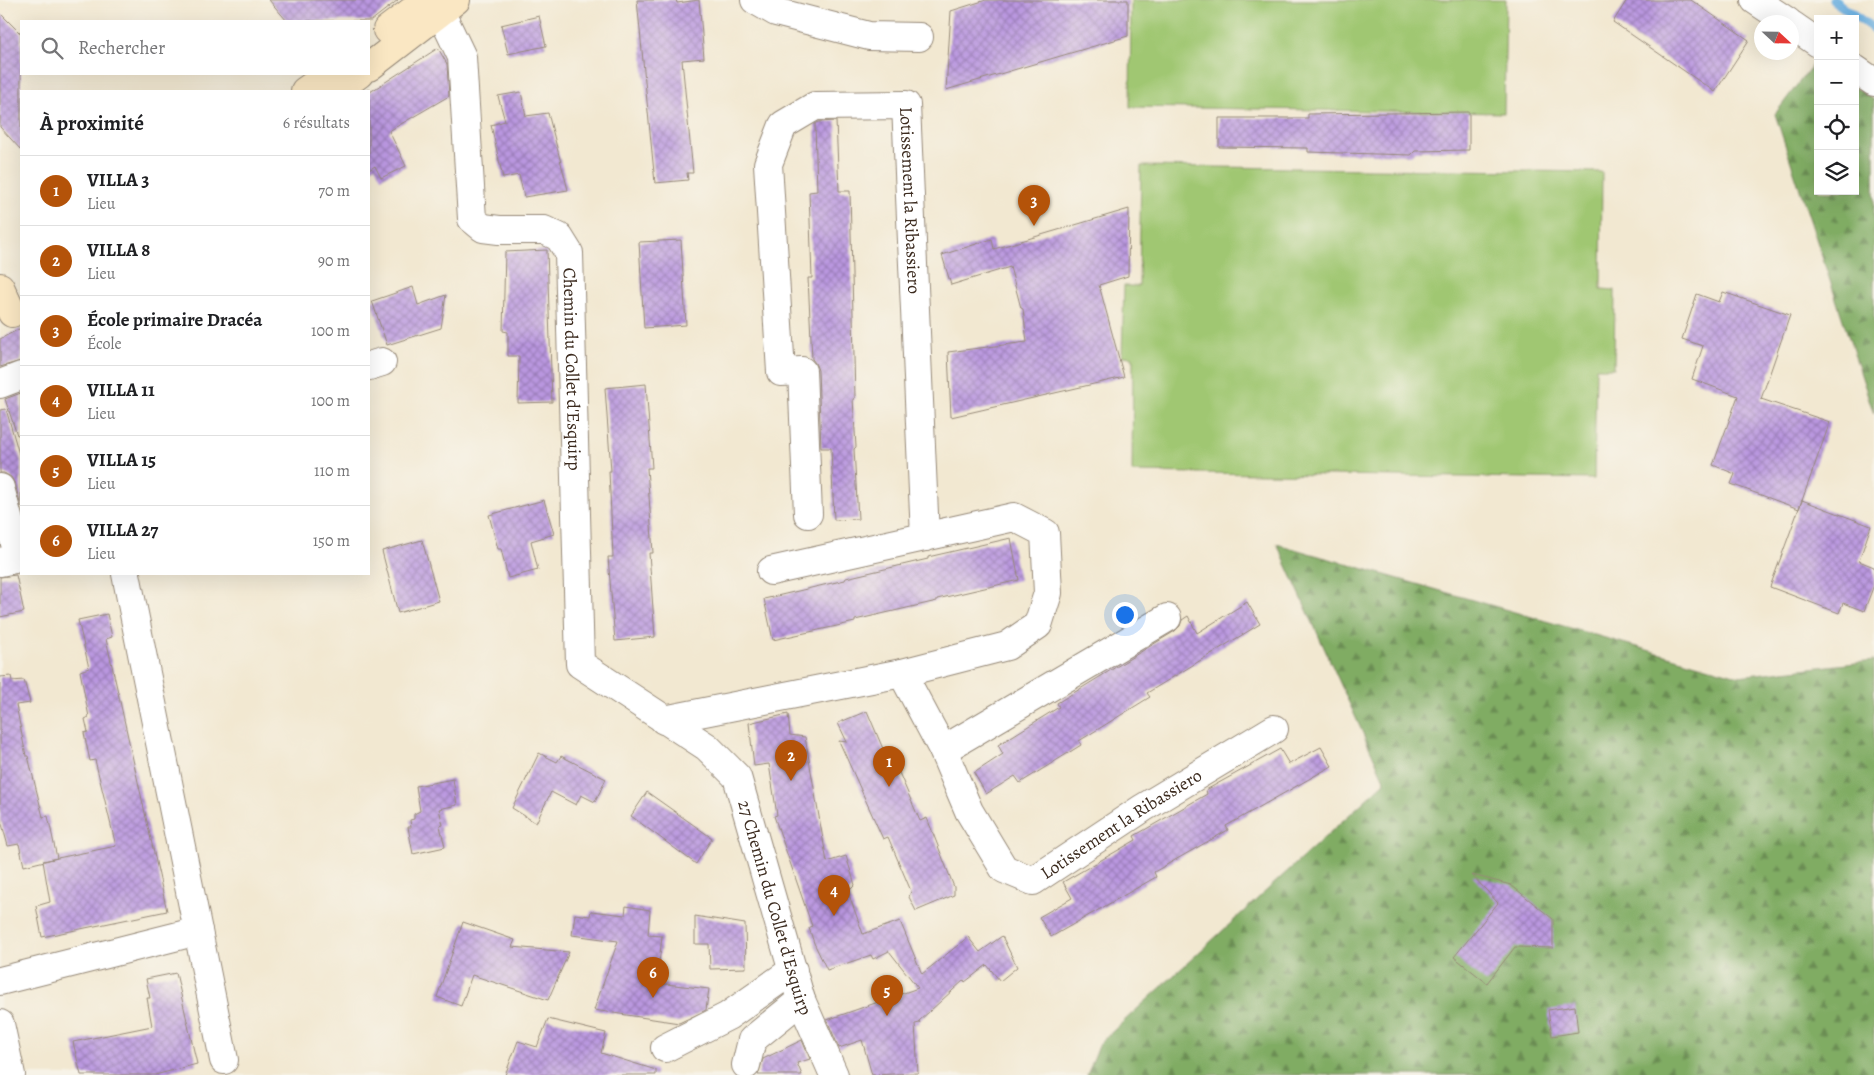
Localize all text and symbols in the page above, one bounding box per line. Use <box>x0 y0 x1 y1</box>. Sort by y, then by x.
north arrow <box>1754 15 1799 60</box>
map controls <box>1814 15 1859 195</box>
button: + <box>1814 15 1859 60</box>
search box <box>20 20 370 75</box>
icon: search <box>38 34 66 62</box>
text: Rechercher <box>78 35 165 61</box>
button: − <box>1814 60 1859 105</box>
button: locate <box>1814 105 1859 150</box>
street label: Lotissement la Ribassiero <box>894 106 926 294</box>
text: À proximité <box>40 109 144 137</box>
text: 6 résultats <box>283 112 350 134</box>
button: layers <box>1814 150 1859 195</box>
text: VILLA 3 <box>87 167 149 193</box>
text: 1 <box>53 180 59 202</box>
text: 70 m <box>318 180 350 202</box>
pin: 3 <box>1018 185 1050 226</box>
text: Lieu <box>87 193 115 215</box>
text: VILLA 8 <box>87 237 150 263</box>
text: 2 <box>52 250 60 272</box>
text: 90 m <box>318 250 350 272</box>
text: Lieu <box>87 263 115 285</box>
street label: Chemin du Collet d'Esquirp <box>557 267 587 471</box>
text: École primaire Dracéa <box>87 307 262 333</box>
text: 3 <box>53 320 59 342</box>
text: 100 m <box>311 320 350 342</box>
text: École <box>87 333 122 355</box>
text: VILLA 11 <box>87 377 155 403</box>
text: 4 <box>52 390 60 412</box>
text: 100 m <box>311 390 350 412</box>
text: Lieu <box>87 403 115 425</box>
text: VILLA 15 <box>87 447 156 473</box>
text: 5 <box>53 460 59 482</box>
text: 110 m <box>314 460 350 482</box>
text: Lieu <box>87 473 115 495</box>
text: VILLA 27 <box>87 517 158 543</box>
text: 6 <box>52 530 60 552</box>
text: 150 m <box>313 530 350 552</box>
text: Lieu <box>87 543 115 565</box>
your location <box>1112 602 1138 628</box>
pin: 2 <box>775 740 807 781</box>
pin: 1 <box>873 746 905 787</box>
street label: Lotissement la Ribassiero <box>1036 763 1206 885</box>
street label: 27 Chemin du Collet d'Esquirp <box>732 797 818 1019</box>
pin: 4 <box>818 875 850 916</box>
pin: 6 <box>637 957 669 998</box>
pin: 5 <box>871 975 903 1016</box>

